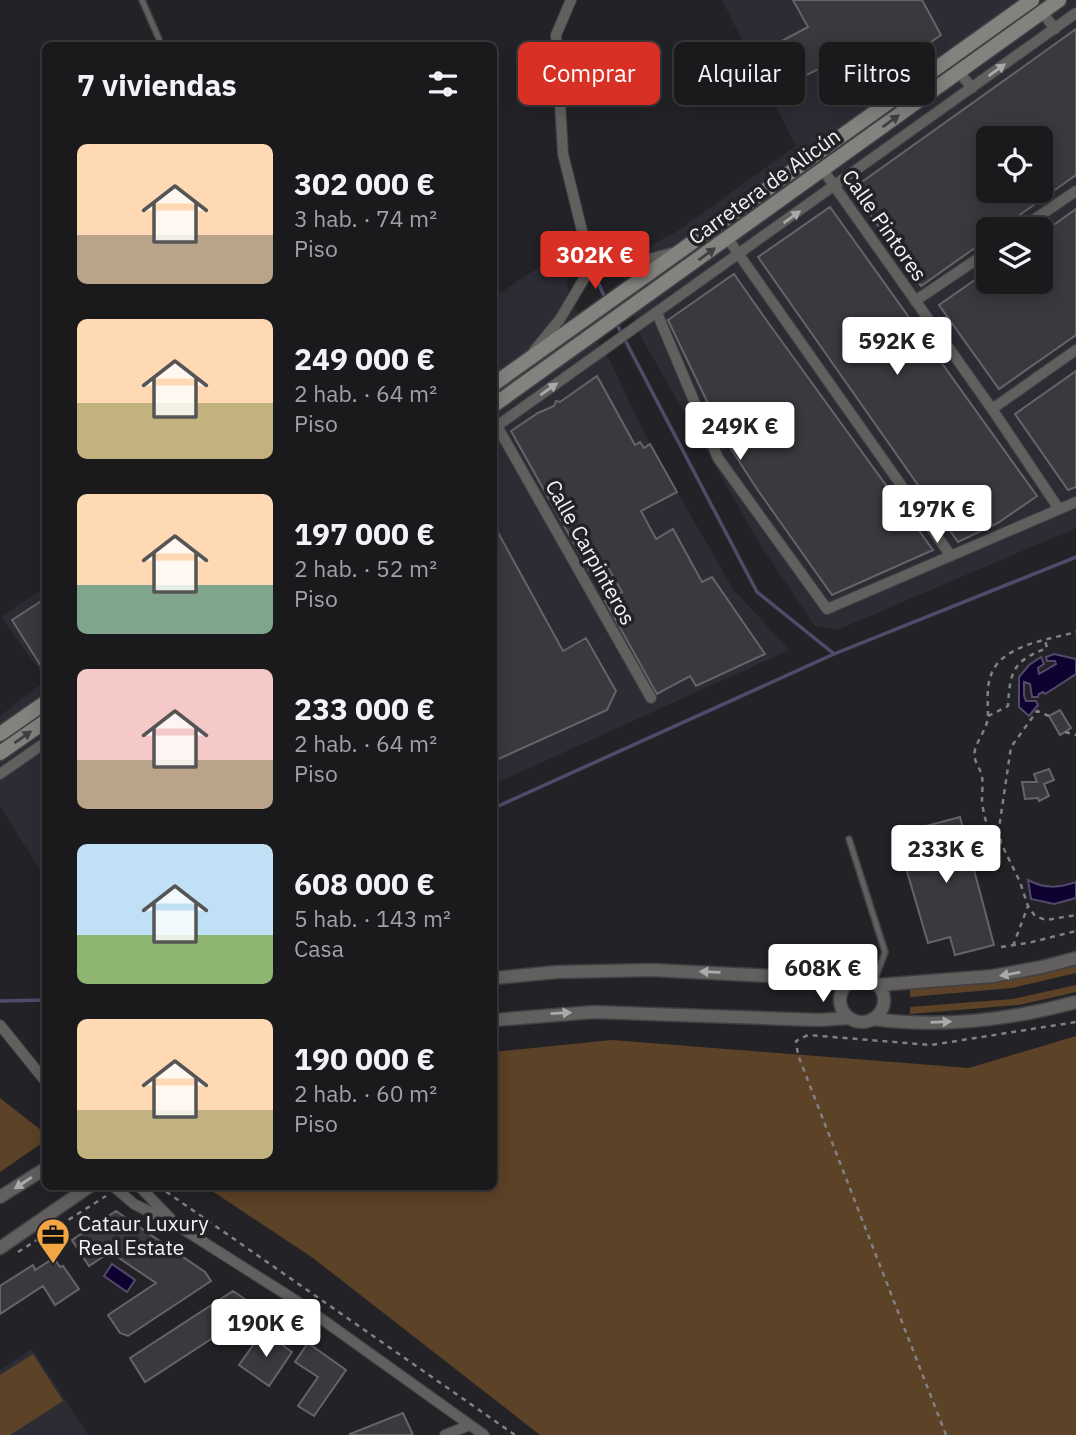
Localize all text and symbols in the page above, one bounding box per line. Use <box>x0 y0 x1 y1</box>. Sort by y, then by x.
chip: Comprar <box>518 42 660 105</box>
chip: Alquilar <box>674 42 805 105</box>
chip: Filtros <box>819 42 935 105</box>
one-way arrow <box>988 63 1006 77</box>
text: 7 viviendas <box>77 65 237 104</box>
icon: filters <box>424 65 462 103</box>
one-way arrow <box>882 114 900 128</box>
street label: Carretera de Alicún <box>682 121 846 251</box>
map controls <box>976 126 1053 294</box>
button: locate <box>976 126 1053 203</box>
text: 302 000 € <box>294 164 435 203</box>
street label: Calle Pintores <box>836 164 934 286</box>
icon: home <box>133 172 217 256</box>
text: 3 hab. · 74 m² <box>294 203 437 233</box>
one-way arrow <box>783 210 801 224</box>
button: layers <box>976 217 1053 294</box>
pin: 302K € <box>538 232 652 291</box>
text: Piso <box>294 233 338 263</box>
text: 302K € <box>556 239 634 269</box>
one-way arrow <box>698 247 716 261</box>
pin: 592K € <box>840 318 954 377</box>
text: 592K € <box>858 325 936 355</box>
text: 249 000 € <box>294 339 435 378</box>
icon: home <box>133 347 217 431</box>
text: 2 hab. · 64 m² <box>294 378 437 408</box>
one-way arrow <box>540 382 558 396</box>
pin: 249K € <box>683 402 797 462</box>
text: Piso <box>294 408 338 438</box>
text: 249K € <box>701 410 779 440</box>
street label: Calle Carpinteros <box>540 474 642 630</box>
pin: 197K € <box>880 486 994 545</box>
text: 197K € <box>898 493 976 523</box>
text: 197 000 € <box>294 514 435 553</box>
icon: home <box>133 522 217 606</box>
text: 2 hab. · 52 m² <box>294 553 437 583</box>
text: Piso <box>294 583 338 613</box>
text: 233 000 € <box>294 689 435 728</box>
icon: home <box>133 697 217 781</box>
text: 2 hab. · 64 m² <box>294 728 437 758</box>
one-way arrow <box>14 730 32 744</box>
text: Piso <box>294 758 338 788</box>
pin: 233K € <box>889 826 1003 885</box>
text: 233K € <box>907 833 985 863</box>
text: 608 000 € <box>294 864 435 903</box>
icon: home <box>133 872 217 956</box>
text: 5 hab. · 143 m² <box>294 903 451 933</box>
text: Casa <box>294 933 344 963</box>
pin: 608K € <box>766 944 880 1004</box>
text: 608K € <box>784 952 862 982</box>
one-way arrow <box>698 967 720 978</box>
one-way arrow <box>999 969 1021 980</box>
one-way arrow <box>551 1007 573 1018</box>
one-way arrow <box>930 1017 952 1028</box>
text: 190 000 € <box>294 1039 435 1078</box>
icon: home <box>133 1047 217 1131</box>
text: 2 hab. · 60 m² <box>294 1078 437 1108</box>
text: Piso <box>294 1108 338 1138</box>
one-way arrow <box>13 1176 32 1189</box>
place label: Cataur Luxury Real Estate <box>78 1209 209 1261</box>
office icon: Cataur Luxury Real Estate <box>34 1216 72 1265</box>
pin: 190K € <box>209 1300 323 1359</box>
text: 190K € <box>227 1307 305 1337</box>

